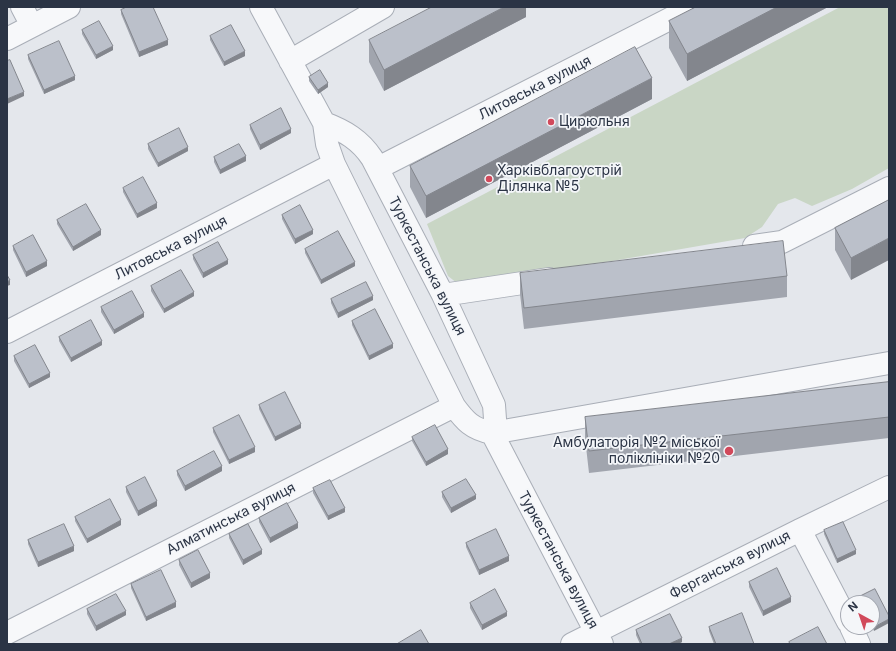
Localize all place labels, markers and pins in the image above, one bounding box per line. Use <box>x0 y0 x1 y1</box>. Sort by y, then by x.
place label: Цирюльня <box>559 114 630 130</box>
marker: Цирюльня <box>546 117 556 127</box>
place label: Харківблагоустрій Ділянка №5 <box>497 163 622 196</box>
marker: Харківблагоустрій Ділянка №5 <box>484 174 494 184</box>
place label: Амбулаторія №2 міської поліклініки №20 <box>553 435 720 468</box>
marker: Амбулаторія №2 міської поліклініки №20 <box>723 445 735 457</box>

